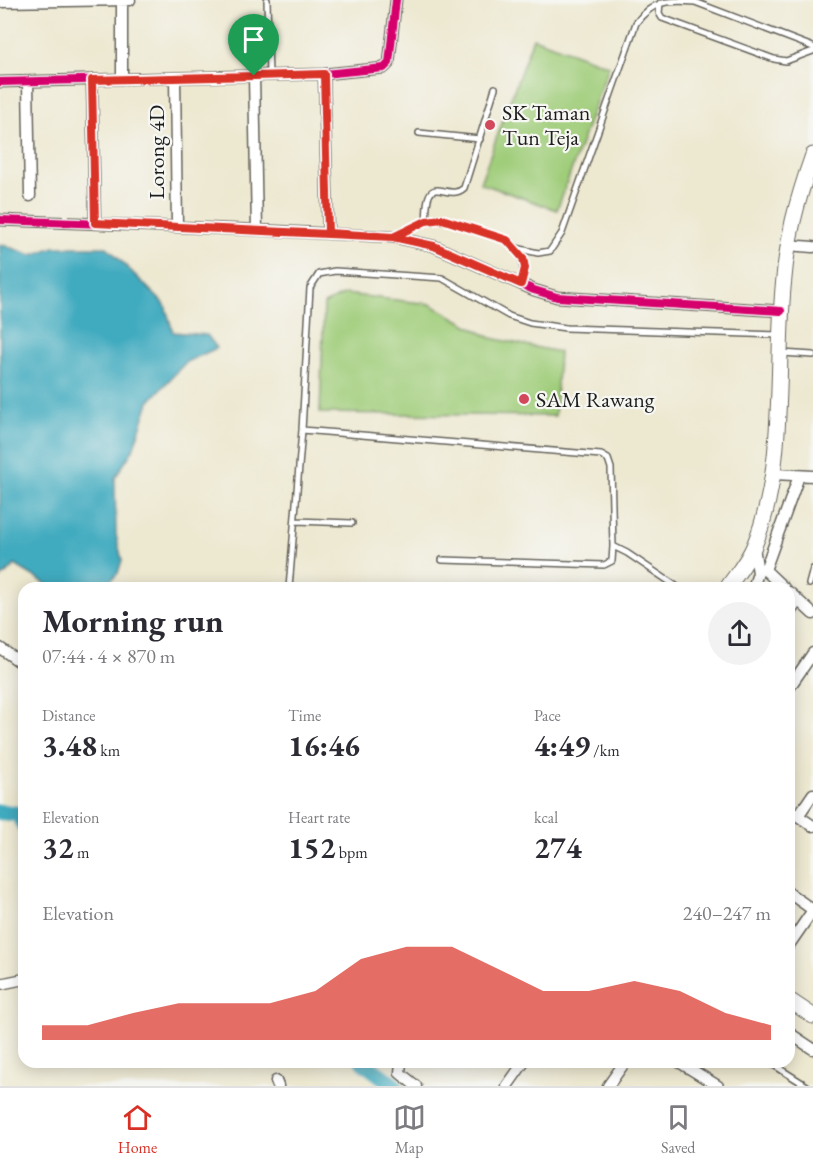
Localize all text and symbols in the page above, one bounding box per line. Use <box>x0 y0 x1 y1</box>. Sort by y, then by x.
pin <box>228 14 279 76</box>
icon: arrive <box>237 23 270 56</box>
place label: SK Taman Tun Teja <box>502 98 591 152</box>
street label: Lorong 4D <box>142 105 171 199</box>
marker: SK Taman Tun Teja <box>483 118 497 132</box>
place label: SAM Rawang <box>536 385 655 414</box>
marker: SAM Rawang <box>517 392 531 406</box>
text: Morning run <box>42 599 224 642</box>
button: share <box>708 602 771 665</box>
text: 07:44 · 4 × 870 m <box>42 643 175 669</box>
text: Distance <box>42 705 95 726</box>
text: Time <box>288 705 321 726</box>
text: Pace <box>534 705 561 726</box>
text: 3.48 <box>42 726 97 765</box>
text: 16:46 <box>288 726 360 765</box>
text: 4:49 <box>534 726 590 765</box>
text: km <box>97 740 120 761</box>
text: /km <box>590 740 620 761</box>
text: Elevation <box>42 807 100 828</box>
text: Heart rate <box>288 807 350 828</box>
text: kcal <box>534 807 558 828</box>
text: 32 <box>42 828 74 867</box>
text: 152 <box>288 828 336 867</box>
text: 274 <box>534 828 582 867</box>
text: m <box>74 842 89 863</box>
text: bpm <box>336 842 368 863</box>
text: Elevation <box>42 900 114 926</box>
text: 240–247 m <box>683 900 771 926</box>
tab: Home <box>118 1101 157 1158</box>
tab: Map <box>393 1101 426 1158</box>
tab: Saved <box>661 1101 695 1158</box>

